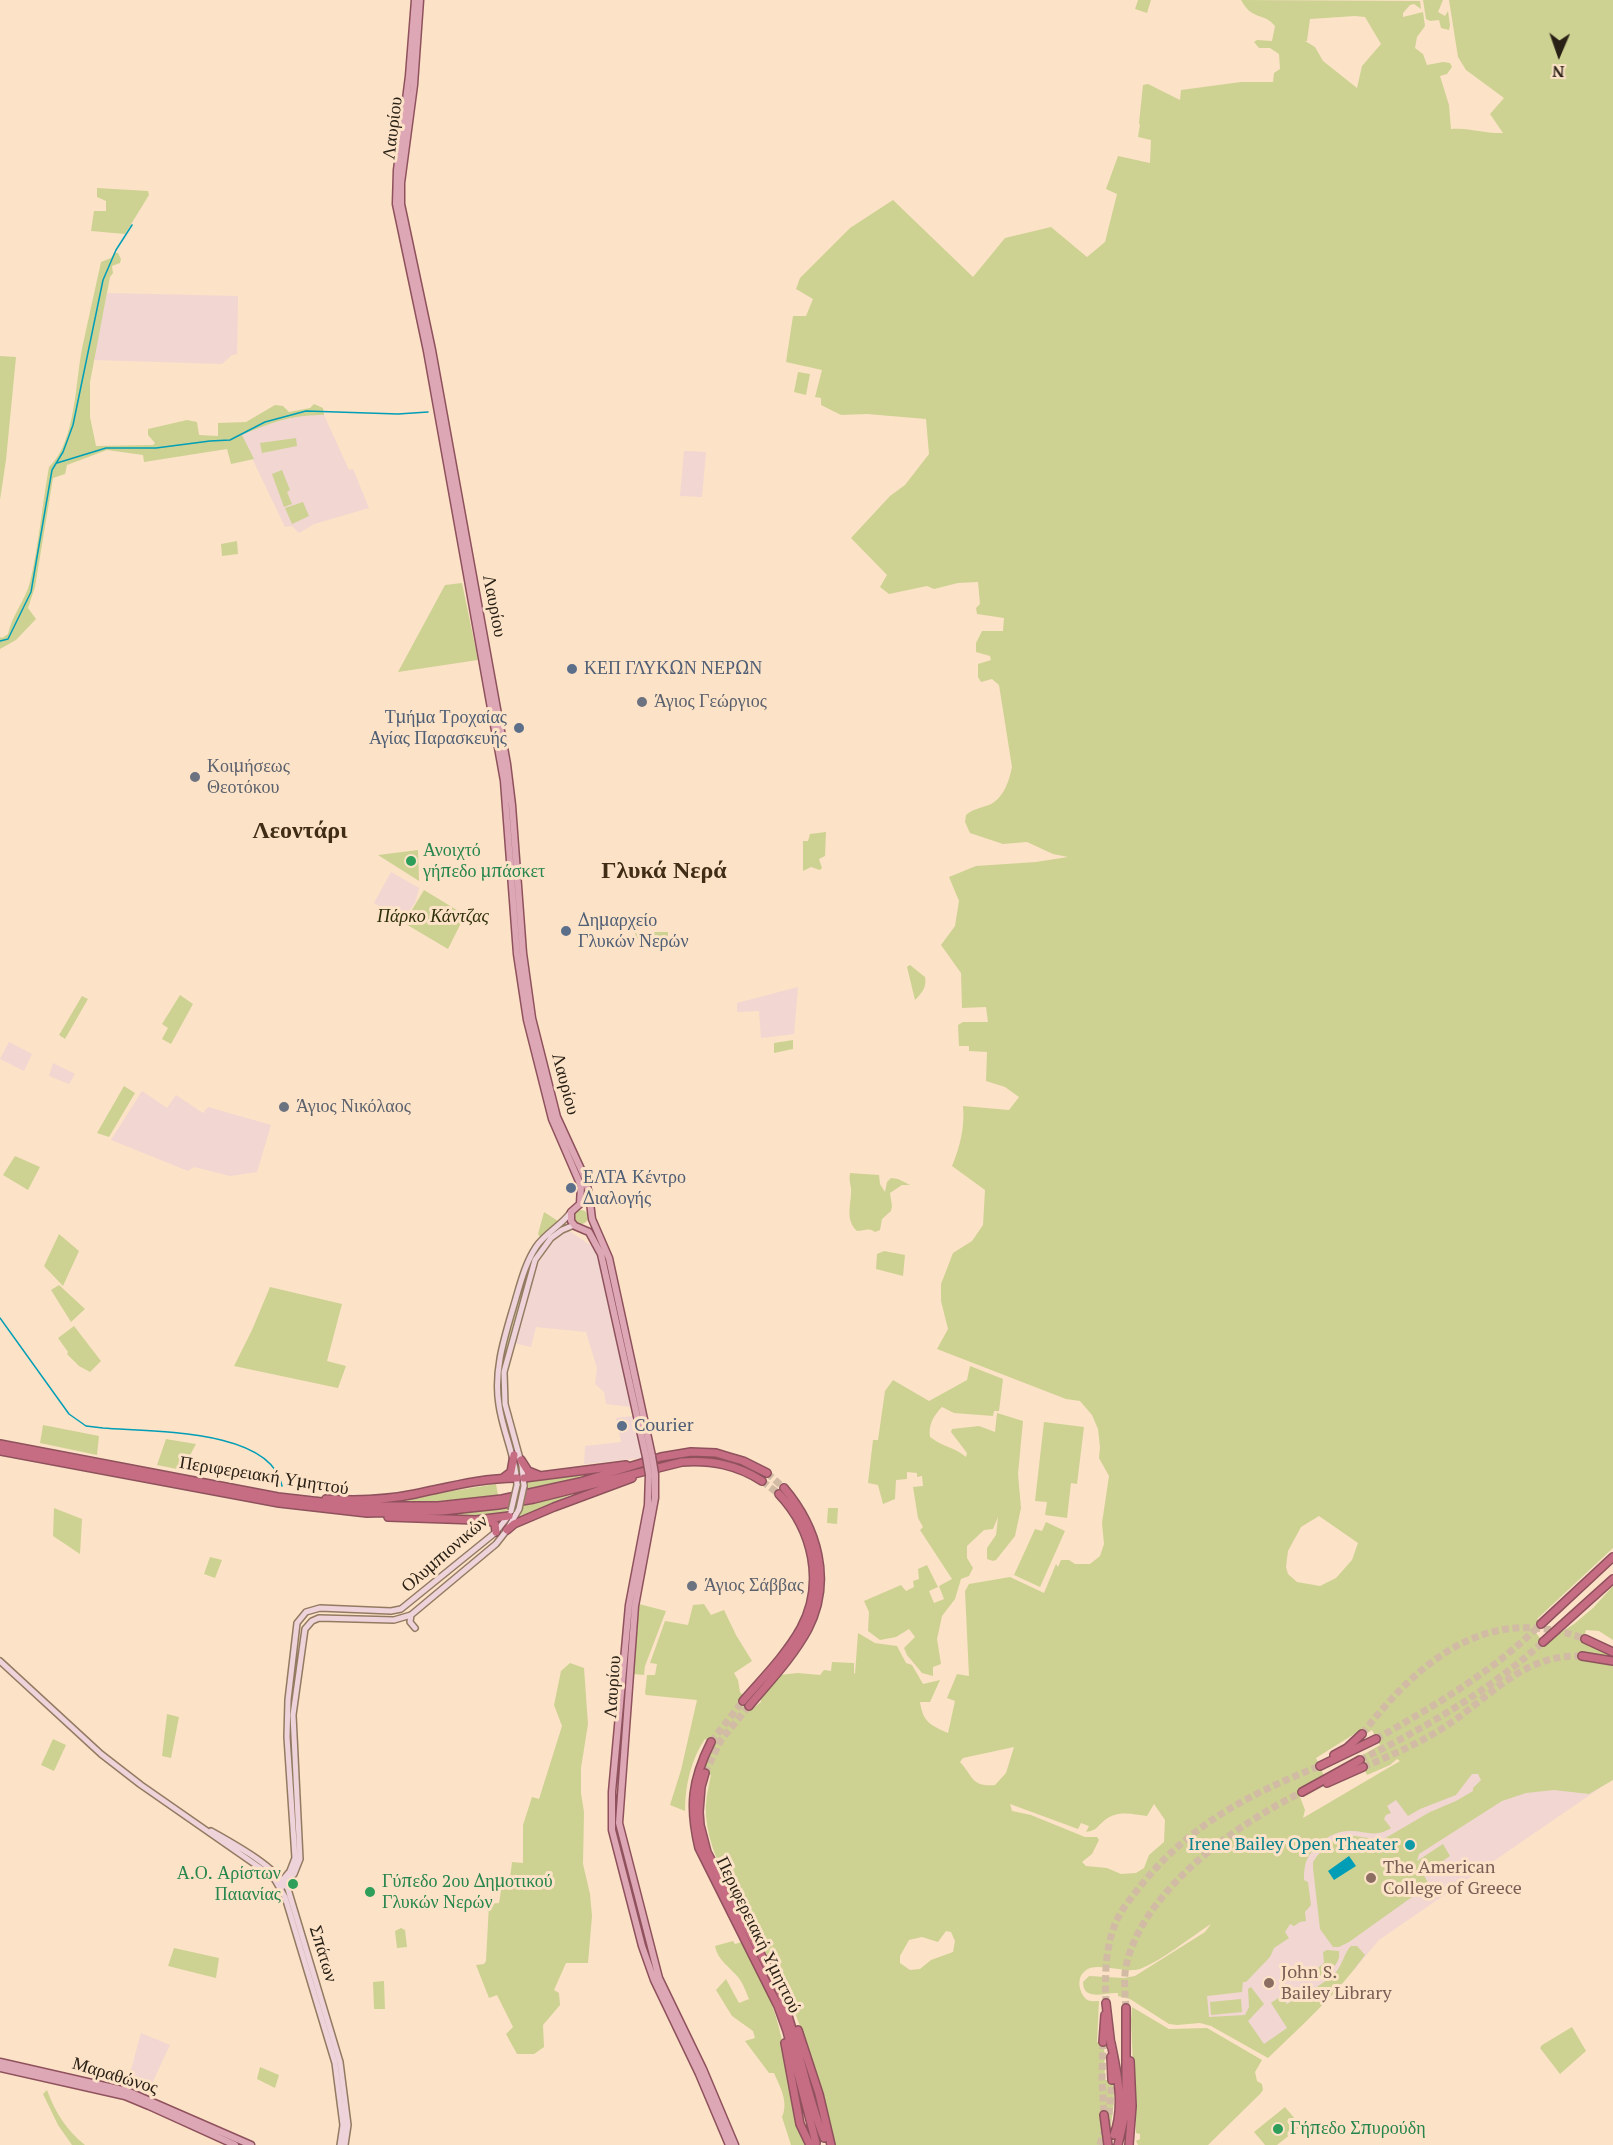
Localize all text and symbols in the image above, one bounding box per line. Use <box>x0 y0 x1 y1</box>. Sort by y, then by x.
north arrow <box>1529 24 1589 84</box>
text: N <box>1552 61 1565 83</box>
street label: Λαυρίου <box>378 95 408 161</box>
street label: Λαυρίου <box>477 573 511 639</box>
place label: ΚΕΠ ΓΛΥΚΩΝ ΝΕΡΩΝ <box>584 658 762 680</box>
marker: ΚΕΠ ΓΛΥΚΩΝ ΝΕΡΩΝ <box>565 662 579 676</box>
place label: Άγιος Γεώργιος <box>654 691 767 713</box>
marker: Άγιος Γεώργιος <box>635 695 649 709</box>
place label: Τμήμα Τροχαίας Αγίας Παρασκευής <box>369 707 507 750</box>
marker: Τμήμα Τροχαίας Αγίας Παρασκευής <box>512 721 526 735</box>
place label: Κοιμήσεως Θεοτόκου <box>207 756 290 798</box>
marker: Κοιμήσεως Θεοτόκου <box>188 770 202 784</box>
district label: Λεοντάρι <box>253 817 347 845</box>
place label: Ανοιχτό γήπεδο μπάσκετ <box>423 840 545 882</box>
marker: Ανοιχτό γήπεδο μπάσκετ <box>404 854 418 868</box>
district label: Γλυκά Νερά <box>601 857 727 885</box>
park label: Πάρκο Κάντζας <box>377 906 489 928</box>
place label: Δημαρχείο Γλυκών Νερών <box>578 910 689 952</box>
marker: Δημαρχείο Γλυκών Νερών <box>559 924 573 938</box>
street label: Λαυρίου <box>546 1051 584 1117</box>
place label: Άγιος Νικόλαος <box>296 1096 411 1118</box>
marker: Άγιος Νικόλαος <box>277 1100 291 1114</box>
place label: ΕΛΤΑ Κέντρο Διαλογής <box>583 1167 686 1210</box>
marker: ΕΛΤΑ Κέντρο Διαλογής <box>564 1181 578 1195</box>
place label: Courier <box>634 1415 694 1437</box>
marker: Courier <box>615 1419 629 1433</box>
street label: Περιφερειακή Υμηττού <box>178 1452 350 1500</box>
street label: Ολυμπιονικών <box>397 1511 493 1597</box>
place label: Άγιος Σάββας <box>704 1575 804 1597</box>
marker: Άγιος Σάββας <box>685 1579 699 1593</box>
street label: Λαυρίου <box>600 1655 626 1719</box>
place label: Irene Bailey Open Theater <box>1188 1834 1398 1856</box>
marker: Irene Bailey Open Theater <box>1403 1838 1417 1852</box>
street label: Περιφερειακή Υμηττού <box>711 1853 805 2017</box>
place label: The American College of Greece <box>1383 1857 1522 1900</box>
place label: Α.Ο. Αρίστων Παιανίας <box>177 1863 281 1906</box>
place label: Γύπεδο 2ου Δημοτικού Γλυκών Νερών <box>382 1871 553 1914</box>
marker: The American College of Greece <box>1364 1871 1378 1885</box>
marker: Α.Ο. Αρίστων Παιανίας <box>286 1877 300 1891</box>
marker: Γύπεδο 2ου Δημοτικού Γλυκών Νερών <box>363 1885 377 1899</box>
street label: Σπάτων <box>304 1923 342 1985</box>
place label: John S. Bailey Library <box>1281 1962 1392 2004</box>
marker: John S. Bailey Library <box>1262 1976 1276 1990</box>
street label: Μαραθώνος <box>69 2053 161 2099</box>
place label: Γήπεδο Σπυρούδη <box>1290 2118 1426 2140</box>
marker: Γήπεδο Σπυρούδη <box>1271 2122 1285 2136</box>

